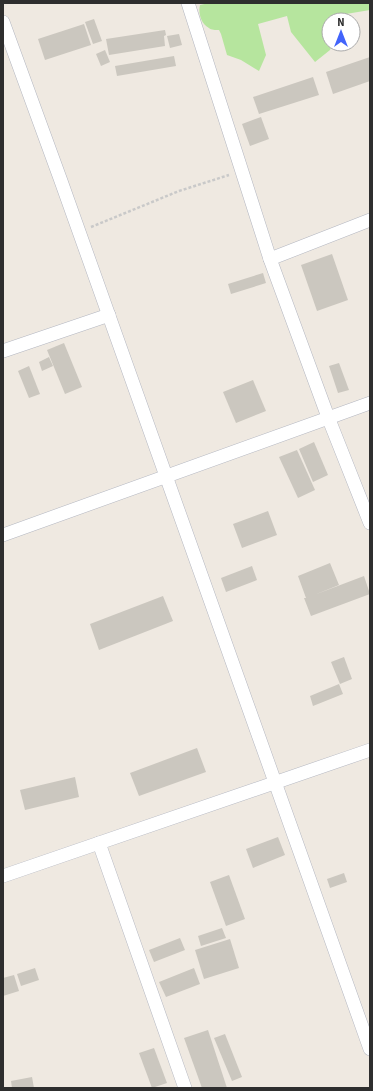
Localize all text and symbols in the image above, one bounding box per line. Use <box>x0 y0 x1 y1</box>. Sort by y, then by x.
north arrow <box>321 12 361 52</box>
text: N <box>337 15 345 30</box>

